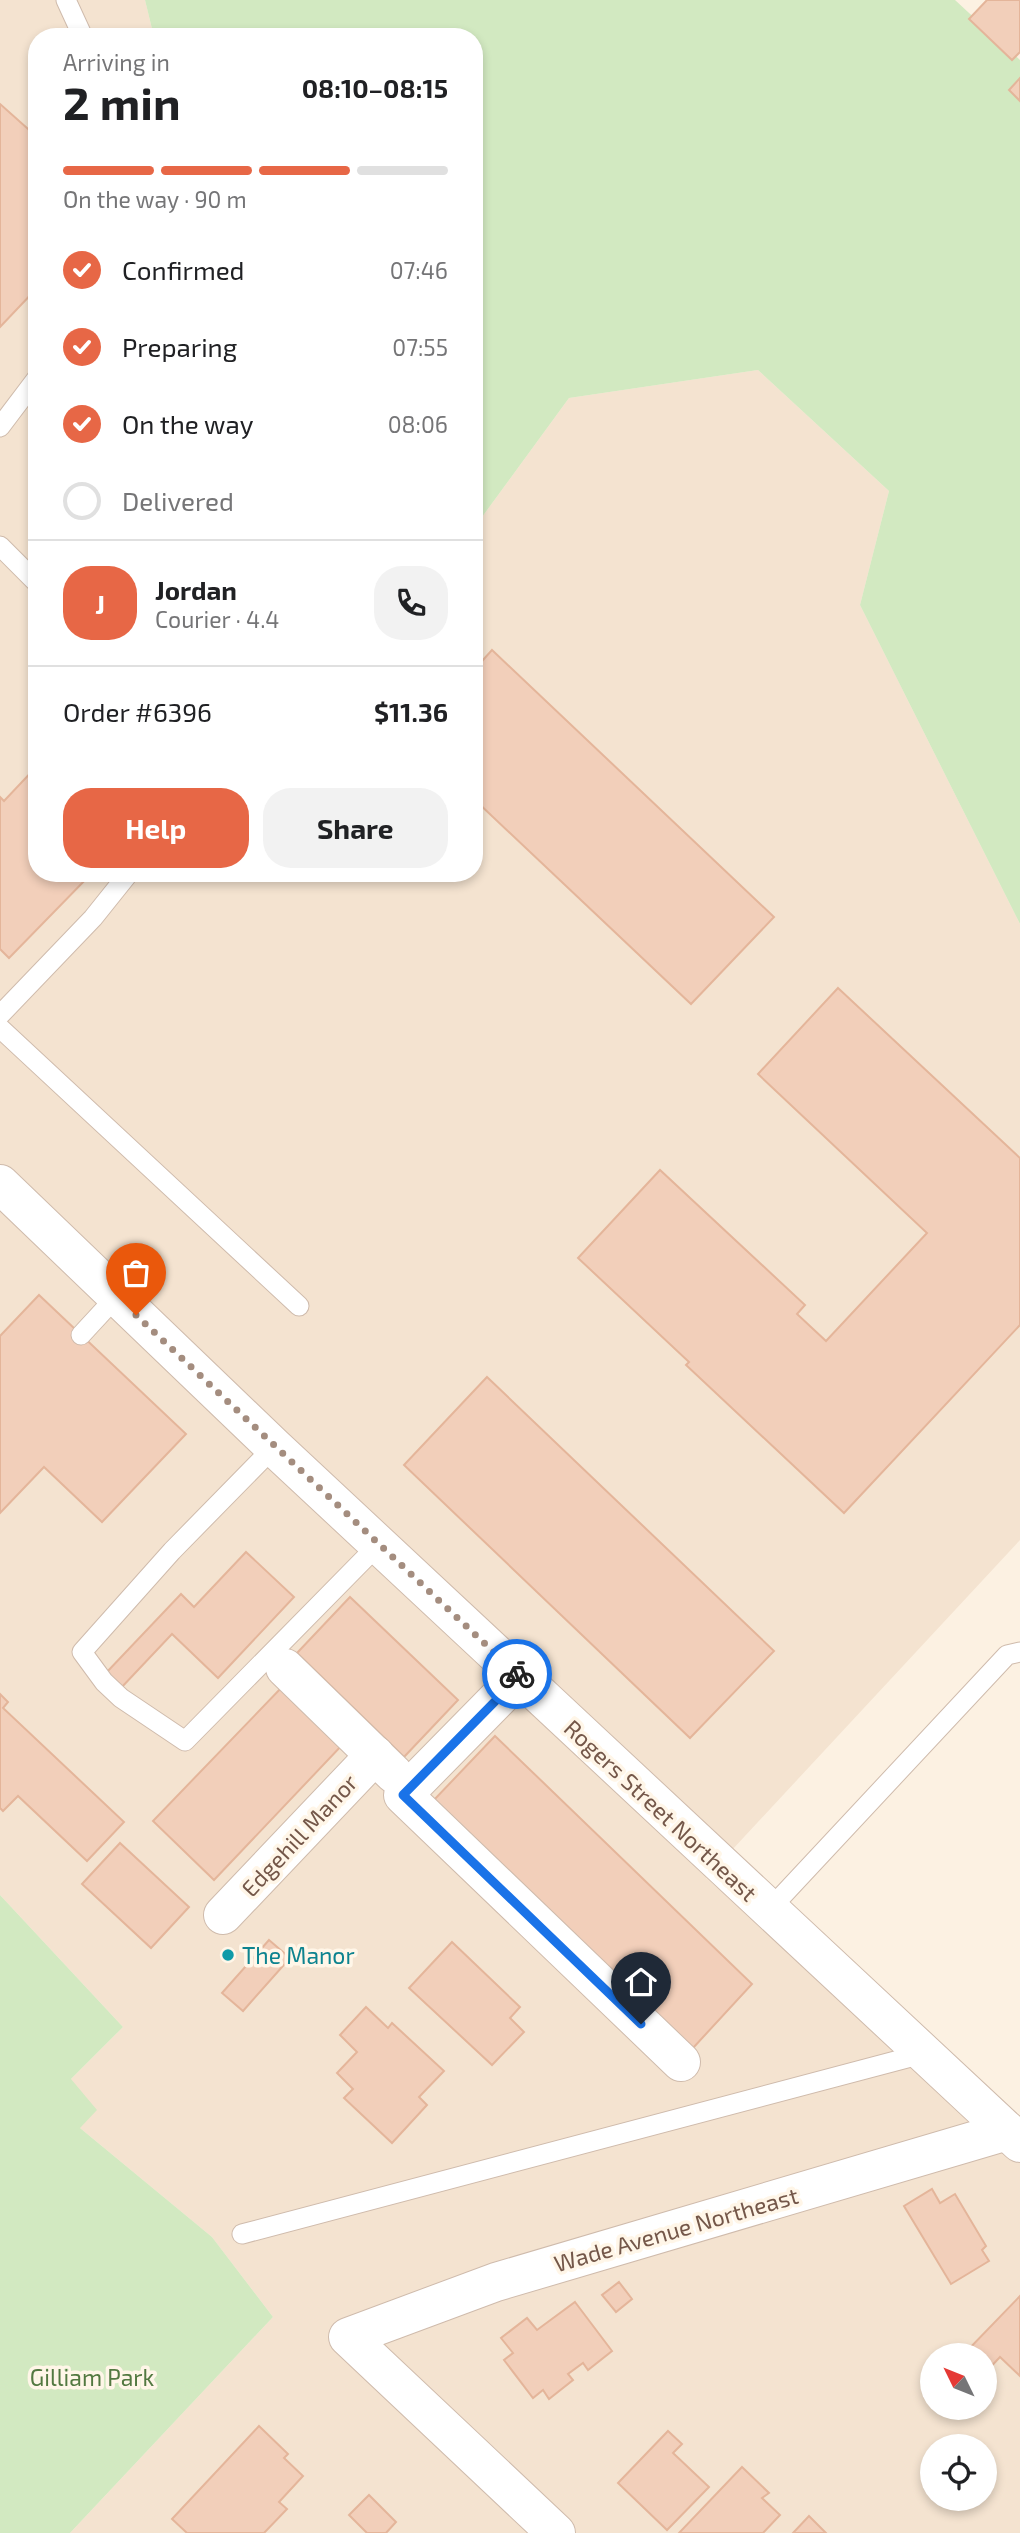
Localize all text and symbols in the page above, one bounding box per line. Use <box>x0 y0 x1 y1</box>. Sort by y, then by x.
text: Arriving in <box>63 48 170 76</box>
text: 08:10–08:15 <box>302 72 448 103</box>
text: 2 min <box>63 74 181 129</box>
text: On the way · 90 m <box>63 185 247 213</box>
icon: check <box>63 251 101 289</box>
text: Confirmed <box>122 254 245 285</box>
text: 07:46 <box>390 256 448 284</box>
icon: check <box>63 328 101 366</box>
text: Preparing <box>122 331 237 362</box>
text: 07:55 <box>392 333 448 361</box>
icon: check <box>63 405 101 443</box>
text: On the way <box>122 408 253 439</box>
text: 08:06 <box>388 410 448 438</box>
text: Delivered <box>122 485 234 516</box>
button: phone <box>374 566 448 640</box>
text: Jordan <box>155 574 237 605</box>
text: J <box>95 588 105 619</box>
text: Courier · 4.4 <box>155 605 279 633</box>
text: Order #6396 <box>63 696 212 727</box>
text: $11.36 <box>374 696 448 727</box>
button: Help <box>63 788 249 868</box>
button: Share <box>263 788 448 868</box>
pin <box>106 1243 166 1315</box>
icon: bag <box>117 1254 155 1292</box>
courier <box>482 1639 552 1709</box>
icon: bike <box>498 1655 536 1693</box>
street label: Rogers Street Northeast <box>559 1713 763 1907</box>
street label: Edgehill Manor <box>235 1768 363 1902</box>
place label: The Manor <box>242 1941 355 1969</box>
marker: The Manor <box>220 1947 236 1963</box>
pin <box>611 1952 671 2024</box>
icon: home <box>622 1963 660 2001</box>
street label: Wade Avenue Northeast <box>551 2181 801 2277</box>
north arrow <box>920 2343 998 2420</box>
map controls <box>920 2343 997 2511</box>
park label: Gilliam Park <box>30 2363 155 2391</box>
button: locate <box>920 2434 997 2511</box>

